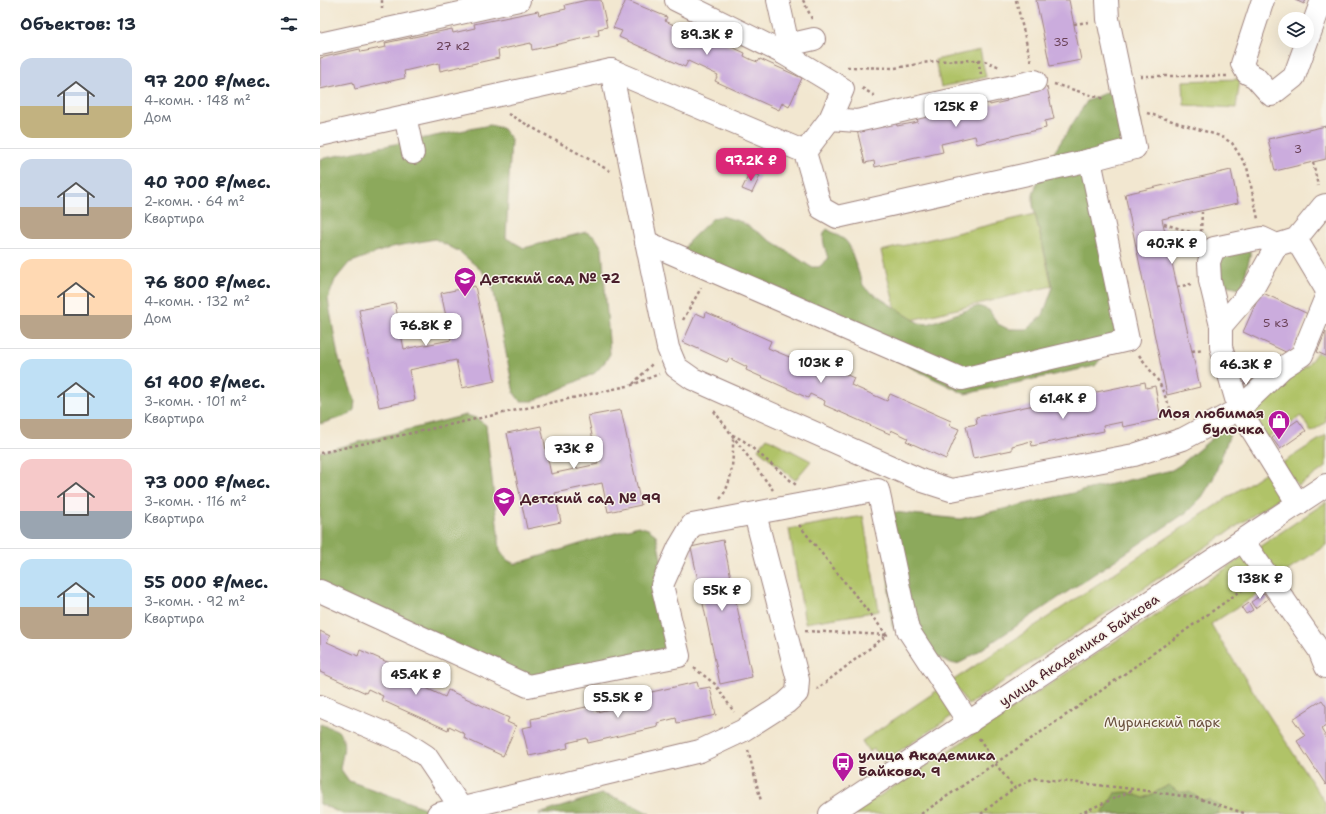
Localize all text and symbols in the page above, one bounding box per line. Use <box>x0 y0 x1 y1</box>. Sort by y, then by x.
map controls <box>1278 12 1314 48</box>
button: layers <box>1278 12 1314 48</box>
text: Объектов: 13 <box>20 13 136 35</box>
icon: filters <box>278 13 300 35</box>
pin: 89.3K ₽ <box>670 22 744 56</box>
text: 89.3K ₽ <box>681 26 733 43</box>
house number: 35 <box>1053 34 1069 50</box>
house number: 27 к2 <box>436 38 470 54</box>
text: 97 200 ₽/мес. <box>144 70 270 92</box>
icon: home <box>52 74 100 122</box>
text: 4-комн. · 148 m² <box>144 92 251 109</box>
pin: 125K ₽ <box>923 94 989 128</box>
text: 125K ₽ <box>933 98 979 115</box>
text: Дом <box>144 109 172 126</box>
house number: 3 <box>1294 141 1302 157</box>
pin: 97.2K ₽ <box>714 148 788 182</box>
text: 97.2K ₽ <box>725 152 777 169</box>
text: 40 700 ₽/мес. <box>144 171 271 193</box>
icon: home <box>52 175 100 223</box>
text: 2-комн. · 64 m² <box>144 193 245 210</box>
text: Квартира <box>144 210 204 227</box>
pin: 40.7K ₽ <box>1135 231 1209 265</box>
text: 40.7K ₽ <box>1146 235 1198 252</box>
school or university icon: Детский сад № 72 <box>452 265 478 298</box>
place label: Детский сад № 72 <box>480 269 620 287</box>
text: 76 800 ₽/мес. <box>144 271 271 293</box>
icon: home <box>52 275 100 323</box>
text: 4-комн. · 132 m² <box>144 293 250 310</box>
text: Дом <box>144 310 172 327</box>
pin: 76.8K ₽ <box>389 313 463 347</box>
house number: 5 к3 <box>1263 315 1289 331</box>
text: 76.8K ₽ <box>400 317 452 334</box>
pin: 103K ₽ <box>788 350 854 384</box>
pin: 46.3K ₽ <box>1209 352 1283 386</box>
text: 103K ₽ <box>798 354 844 371</box>
text: 46.3K ₽ <box>1220 356 1272 373</box>
text: 61 400 ₽/мес. <box>144 371 265 393</box>
icon: home <box>52 375 100 423</box>
pin: 61.4K ₽ <box>1026 386 1100 420</box>
text: 61.4K ₽ <box>1039 390 1087 407</box>
text: 3-комн. · 101 m² <box>144 393 247 410</box>
place label: Моя любимая булочка <box>1158 404 1264 438</box>
shop icon: Моя любимая булочка <box>1266 408 1292 441</box>
text: Квартира <box>144 410 204 427</box>
pin: 73K ₽ <box>546 436 602 470</box>
text: 73K ₽ <box>554 440 594 457</box>
text: 73 000 ₽/мес. <box>144 471 270 493</box>
icon: home <box>52 475 100 523</box>
school or university icon: Детский сад № 99 <box>491 485 517 518</box>
place label: Детский сад № 99 <box>520 489 661 507</box>
text: 3-комн. · 116 m² <box>144 493 247 510</box>
text: Квартира <box>144 510 204 527</box>
pin: 138K ₽ <box>1227 566 1293 600</box>
text: 138K ₽ <box>1237 570 1283 587</box>
text: 55 000 ₽/мес. <box>144 571 268 593</box>
icon: home <box>52 575 100 623</box>
pin: 55K ₽ <box>694 578 750 612</box>
text: 55K ₽ <box>703 582 741 599</box>
street label: улица Академика Байкова <box>996 589 1163 710</box>
text: 3-комн. · 92 m² <box>144 593 245 610</box>
text: Квартира <box>144 610 204 627</box>
pin: 45.4K ₽ <box>379 662 453 696</box>
text: 45.4K ₽ <box>391 666 441 683</box>
pin: 55.5K ₽ <box>581 685 655 719</box>
text: 55.5K ₽ <box>593 689 643 706</box>
park label: Муринский парк <box>1104 713 1220 731</box>
place label: улица Академика Байкова, 9 <box>858 746 996 780</box>
bus stop icon: улица Академика Байкова, 9 <box>830 750 856 783</box>

